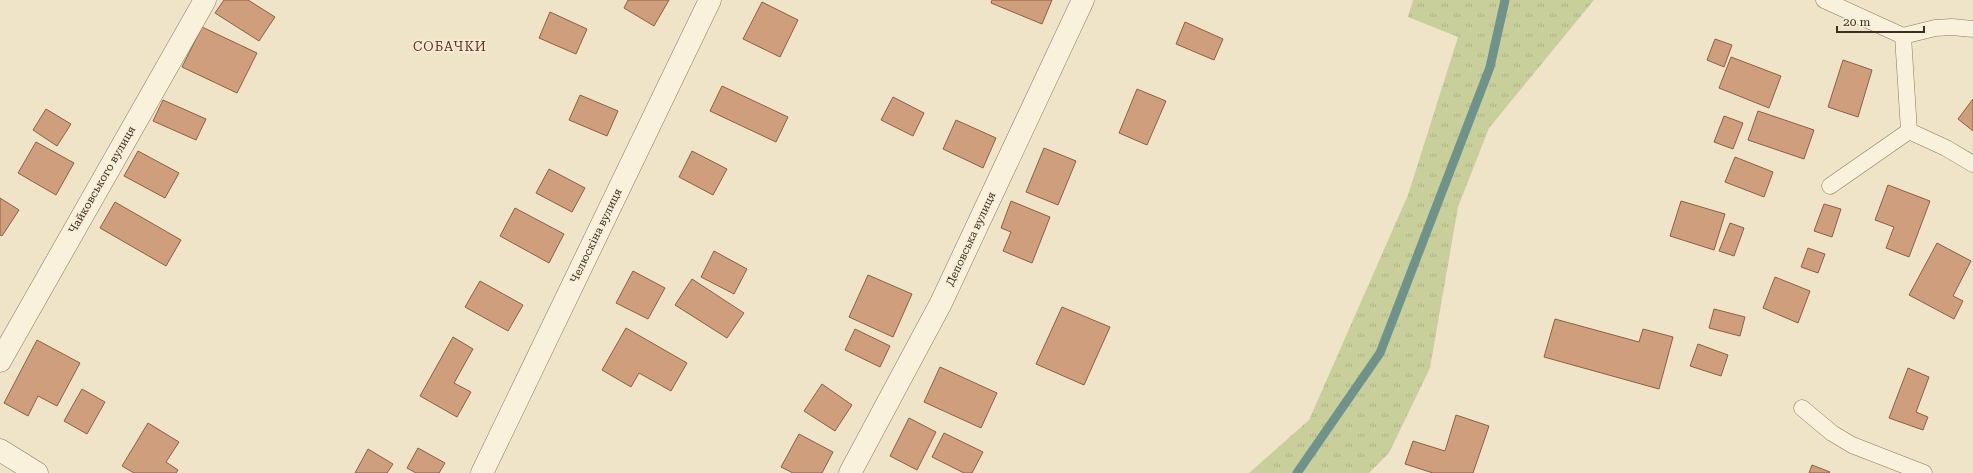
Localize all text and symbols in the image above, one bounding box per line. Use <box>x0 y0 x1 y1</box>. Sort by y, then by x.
scale bar <box>1837 8 1924 34</box>
text: 20 m <box>1843 15 1870 29</box>
district label: СОБАЧКИ <box>413 39 487 54</box>
street label: Чайковського вулиця <box>66 124 138 236</box>
street label: Челюскіна вулиця <box>567 187 625 285</box>
street label: Деповська вулиця <box>944 190 998 288</box>

